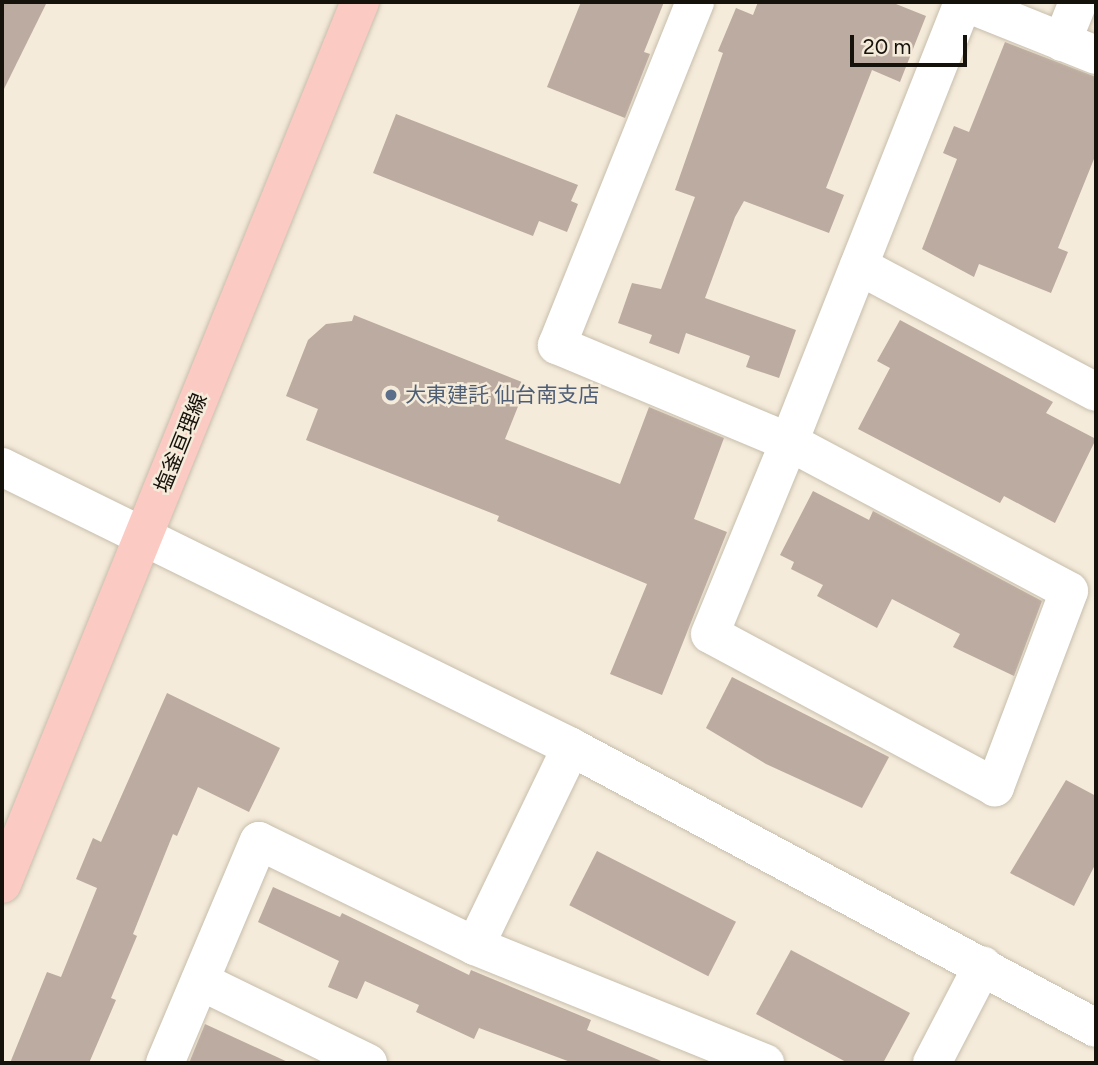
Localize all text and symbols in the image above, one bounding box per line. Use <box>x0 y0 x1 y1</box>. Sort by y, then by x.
scale bar <box>853 21 970 65</box>
text: 20 m <box>863 34 911 59</box>
place label: 大東建託 仙台南支店 <box>405 382 599 408</box>
marker: 大東建託 仙台南支店 <box>383 387 399 403</box>
street label: 塩釜亘理線 <box>150 390 212 496</box>

